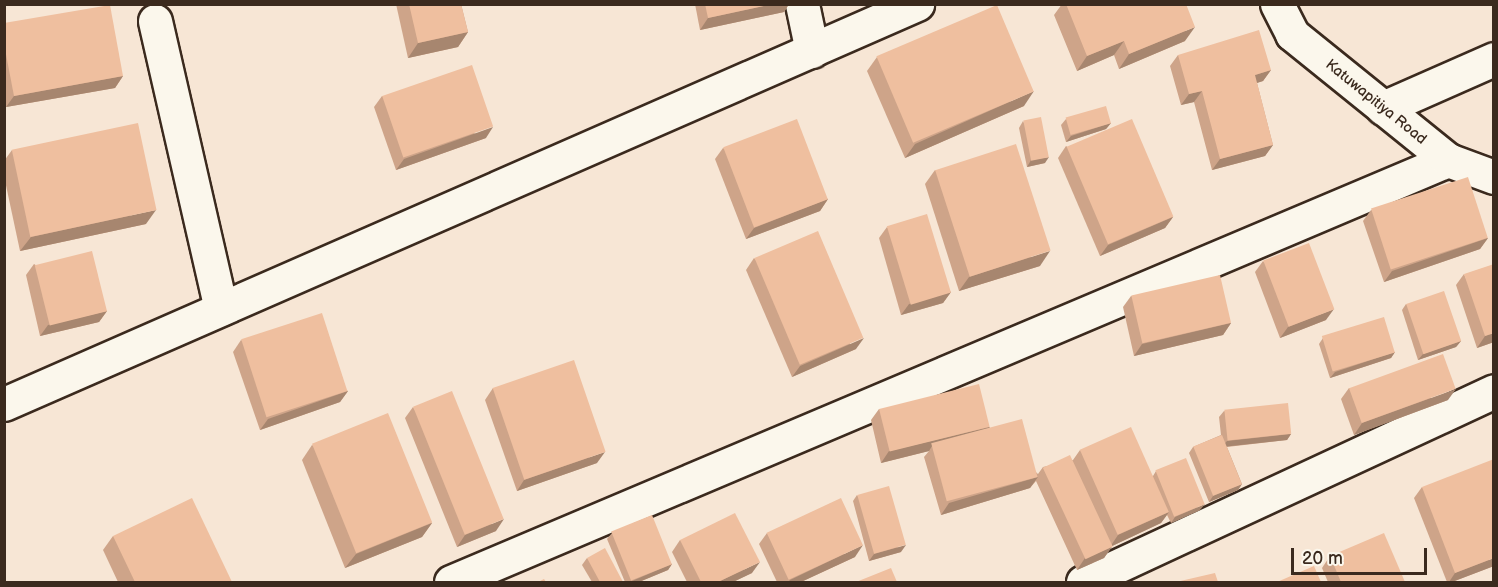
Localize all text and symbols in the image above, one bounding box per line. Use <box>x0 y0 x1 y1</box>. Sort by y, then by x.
street label: Katuwapitiya Road <box>1322 56 1430 148</box>
scale bar <box>1294 536 1430 574</box>
text: 20 m <box>1302 548 1343 569</box>

